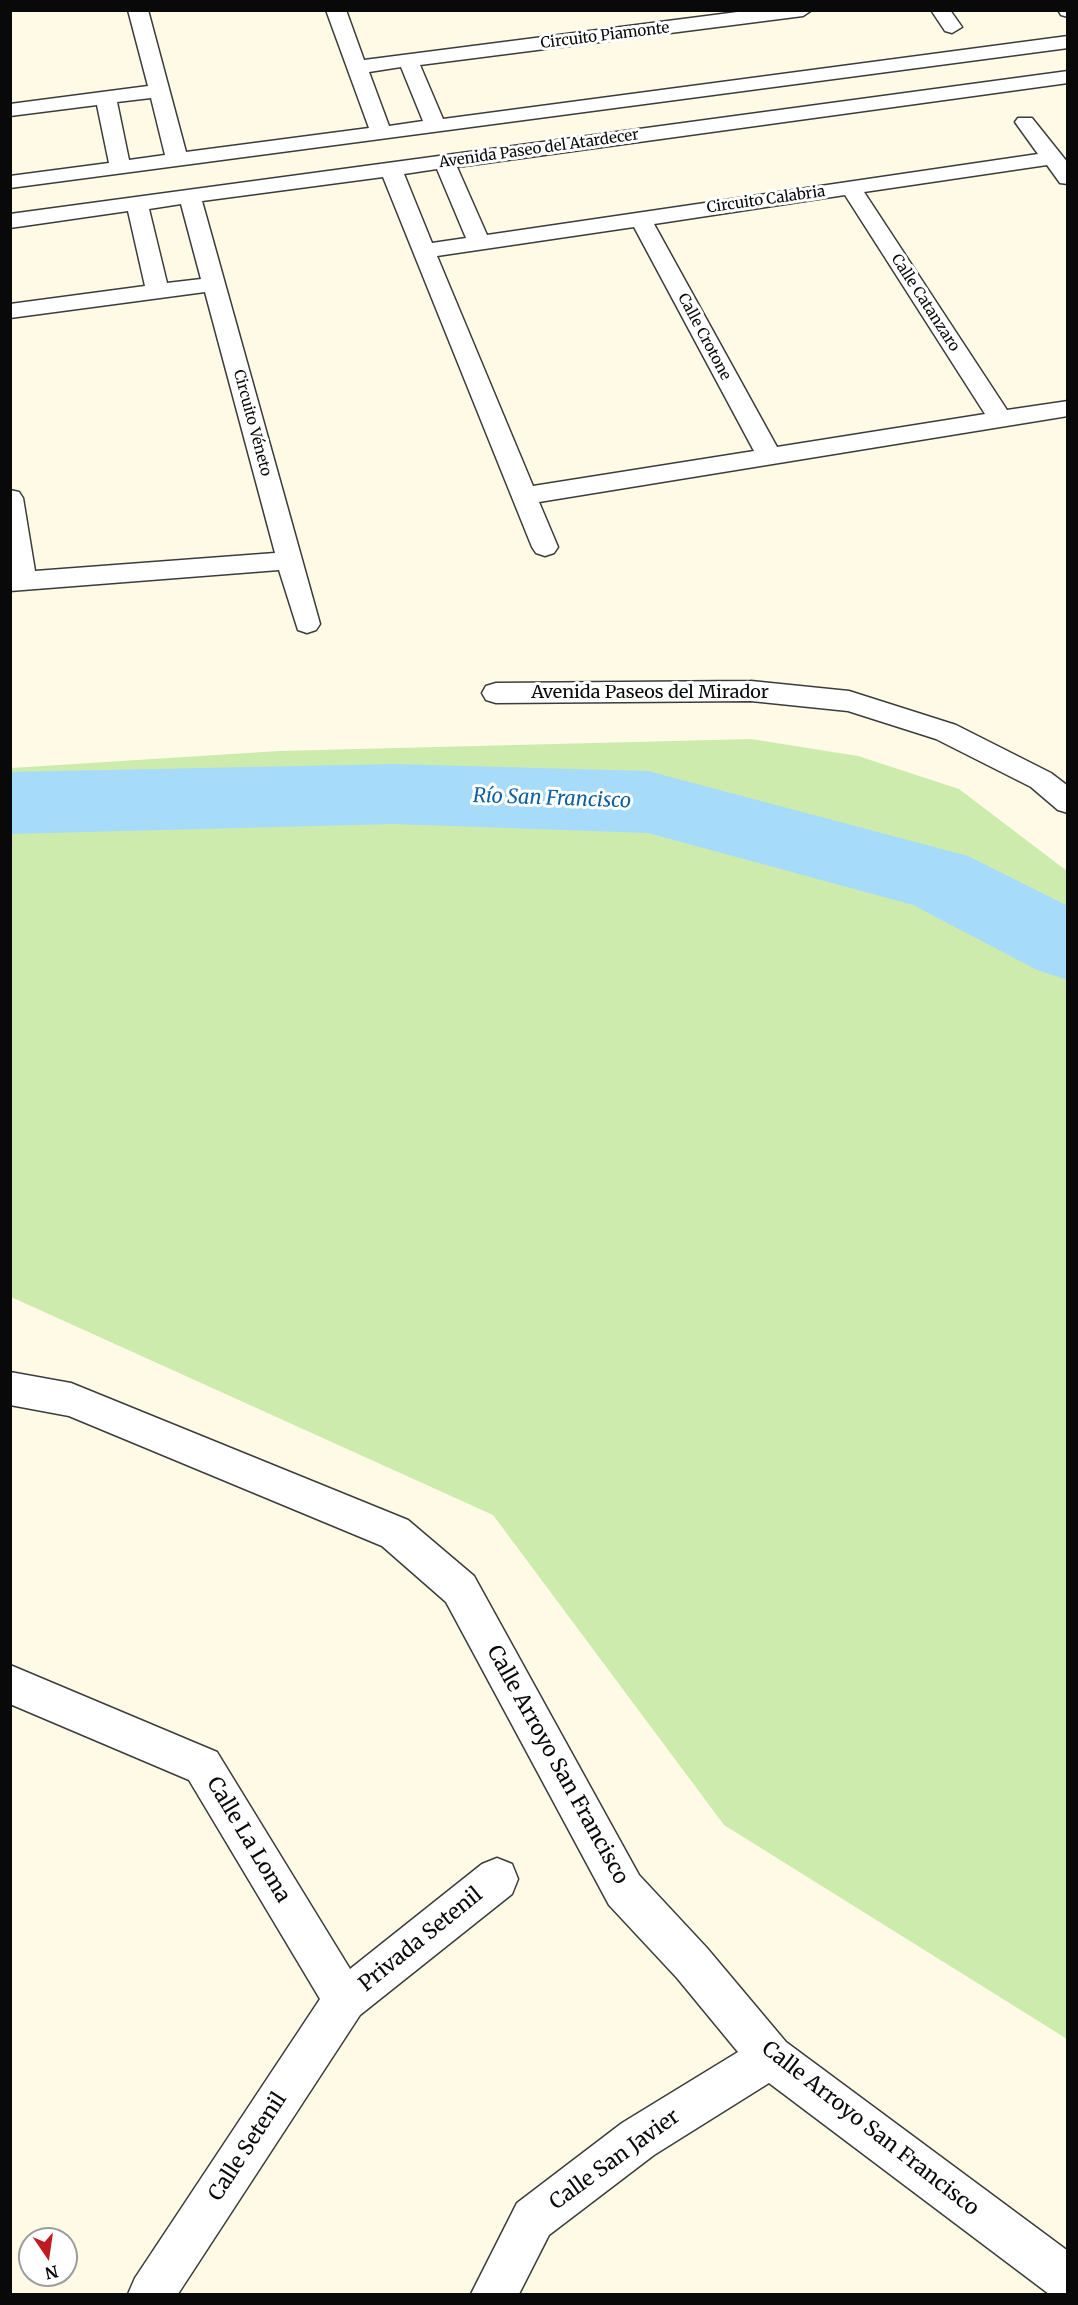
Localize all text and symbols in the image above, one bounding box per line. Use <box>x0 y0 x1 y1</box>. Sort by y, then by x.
street label: Circuito Piamonte <box>540 19 670 53</box>
street label: Avenida Paseo del Atardecer <box>438 126 640 172</box>
street label: Circuito Calabria <box>706 183 826 217</box>
street label: Calle Catanzaro <box>887 251 963 355</box>
street label: Calle Crotone <box>674 291 734 383</box>
street label: Circuito Véneto <box>229 368 275 478</box>
street label: Avenida Paseos del Mirador <box>531 682 769 704</box>
water label: Río San Francisco <box>472 784 632 814</box>
street label: Calle Arroyo San Francisco <box>481 1641 633 1889</box>
street label: Calle La Loma <box>201 1773 295 1907</box>
street label: Privada Setenil <box>354 1883 488 1997</box>
street label: Calle Arroyo San Francisco <box>756 2036 984 2222</box>
street label: Calle Setenil <box>204 2088 292 2206</box>
street label: Calle San Javier <box>545 2104 685 2216</box>
north arrow <box>18 2227 78 2287</box>
text: N <box>43 2261 60 2284</box>

